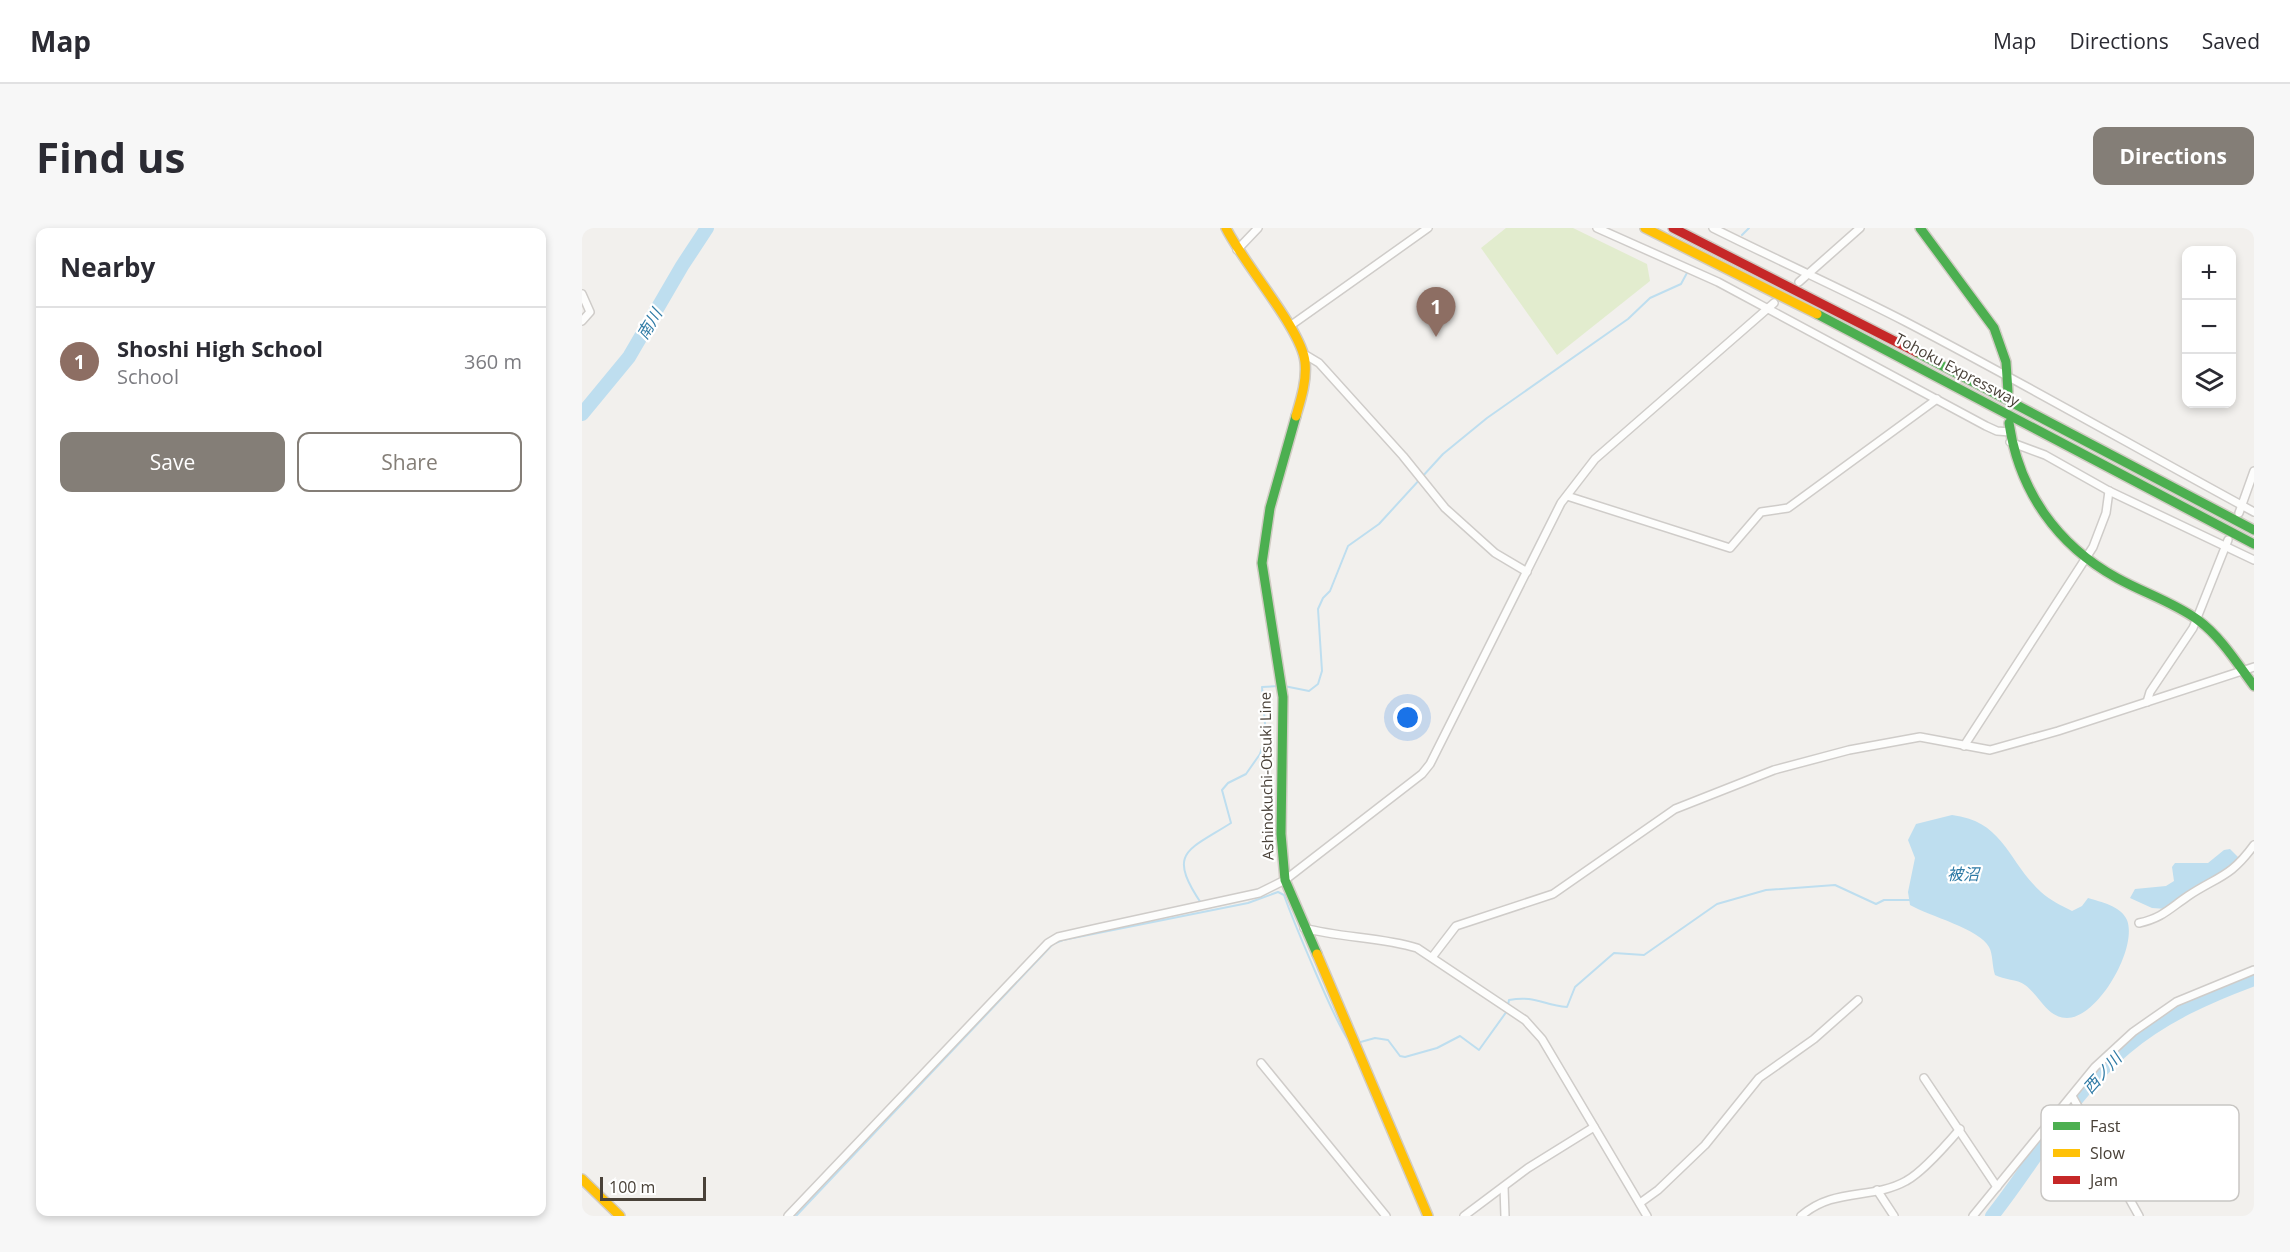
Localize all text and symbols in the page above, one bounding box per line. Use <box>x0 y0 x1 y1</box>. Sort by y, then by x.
text: Map <box>30 22 91 60</box>
text: Map <box>1993 27 2036 55</box>
text: Directions <box>2069 27 2169 55</box>
text: Saved <box>2202 27 2260 55</box>
button: Directions <box>2093 127 2254 185</box>
text: Find us <box>36 128 185 185</box>
map controls <box>2182 246 2236 408</box>
button: + <box>2182 246 2236 300</box>
text: Nearby <box>60 249 155 285</box>
pin: 1 <box>1416 288 1456 337</box>
button: − <box>2182 300 2236 354</box>
water label: 南川 <box>631 303 668 343</box>
street label: Tohoku Expressway <box>1892 328 2024 411</box>
text: Shoshi High School <box>117 333 323 363</box>
text: 1 <box>74 348 85 375</box>
text: 360 m <box>464 348 522 375</box>
button: layers <box>2182 354 2236 408</box>
text: School <box>117 363 179 390</box>
button: Save <box>60 432 285 492</box>
button: Share <box>297 432 522 492</box>
street label: Ashinokuchi-Otsuki Line <box>1255 692 1277 860</box>
your location <box>1393 703 1422 732</box>
water label: 被沼 <box>1947 863 1981 885</box>
water label: 西ノ川 <box>2078 1046 2128 1098</box>
legend <box>2041 1105 2239 1201</box>
text: Fast <box>2090 1115 2121 1137</box>
text: Slow <box>2090 1142 2125 1164</box>
text: Jam <box>2088 1169 2118 1191</box>
scale bar <box>600 1174 706 1202</box>
text: 100 m <box>609 1176 655 1198</box>

